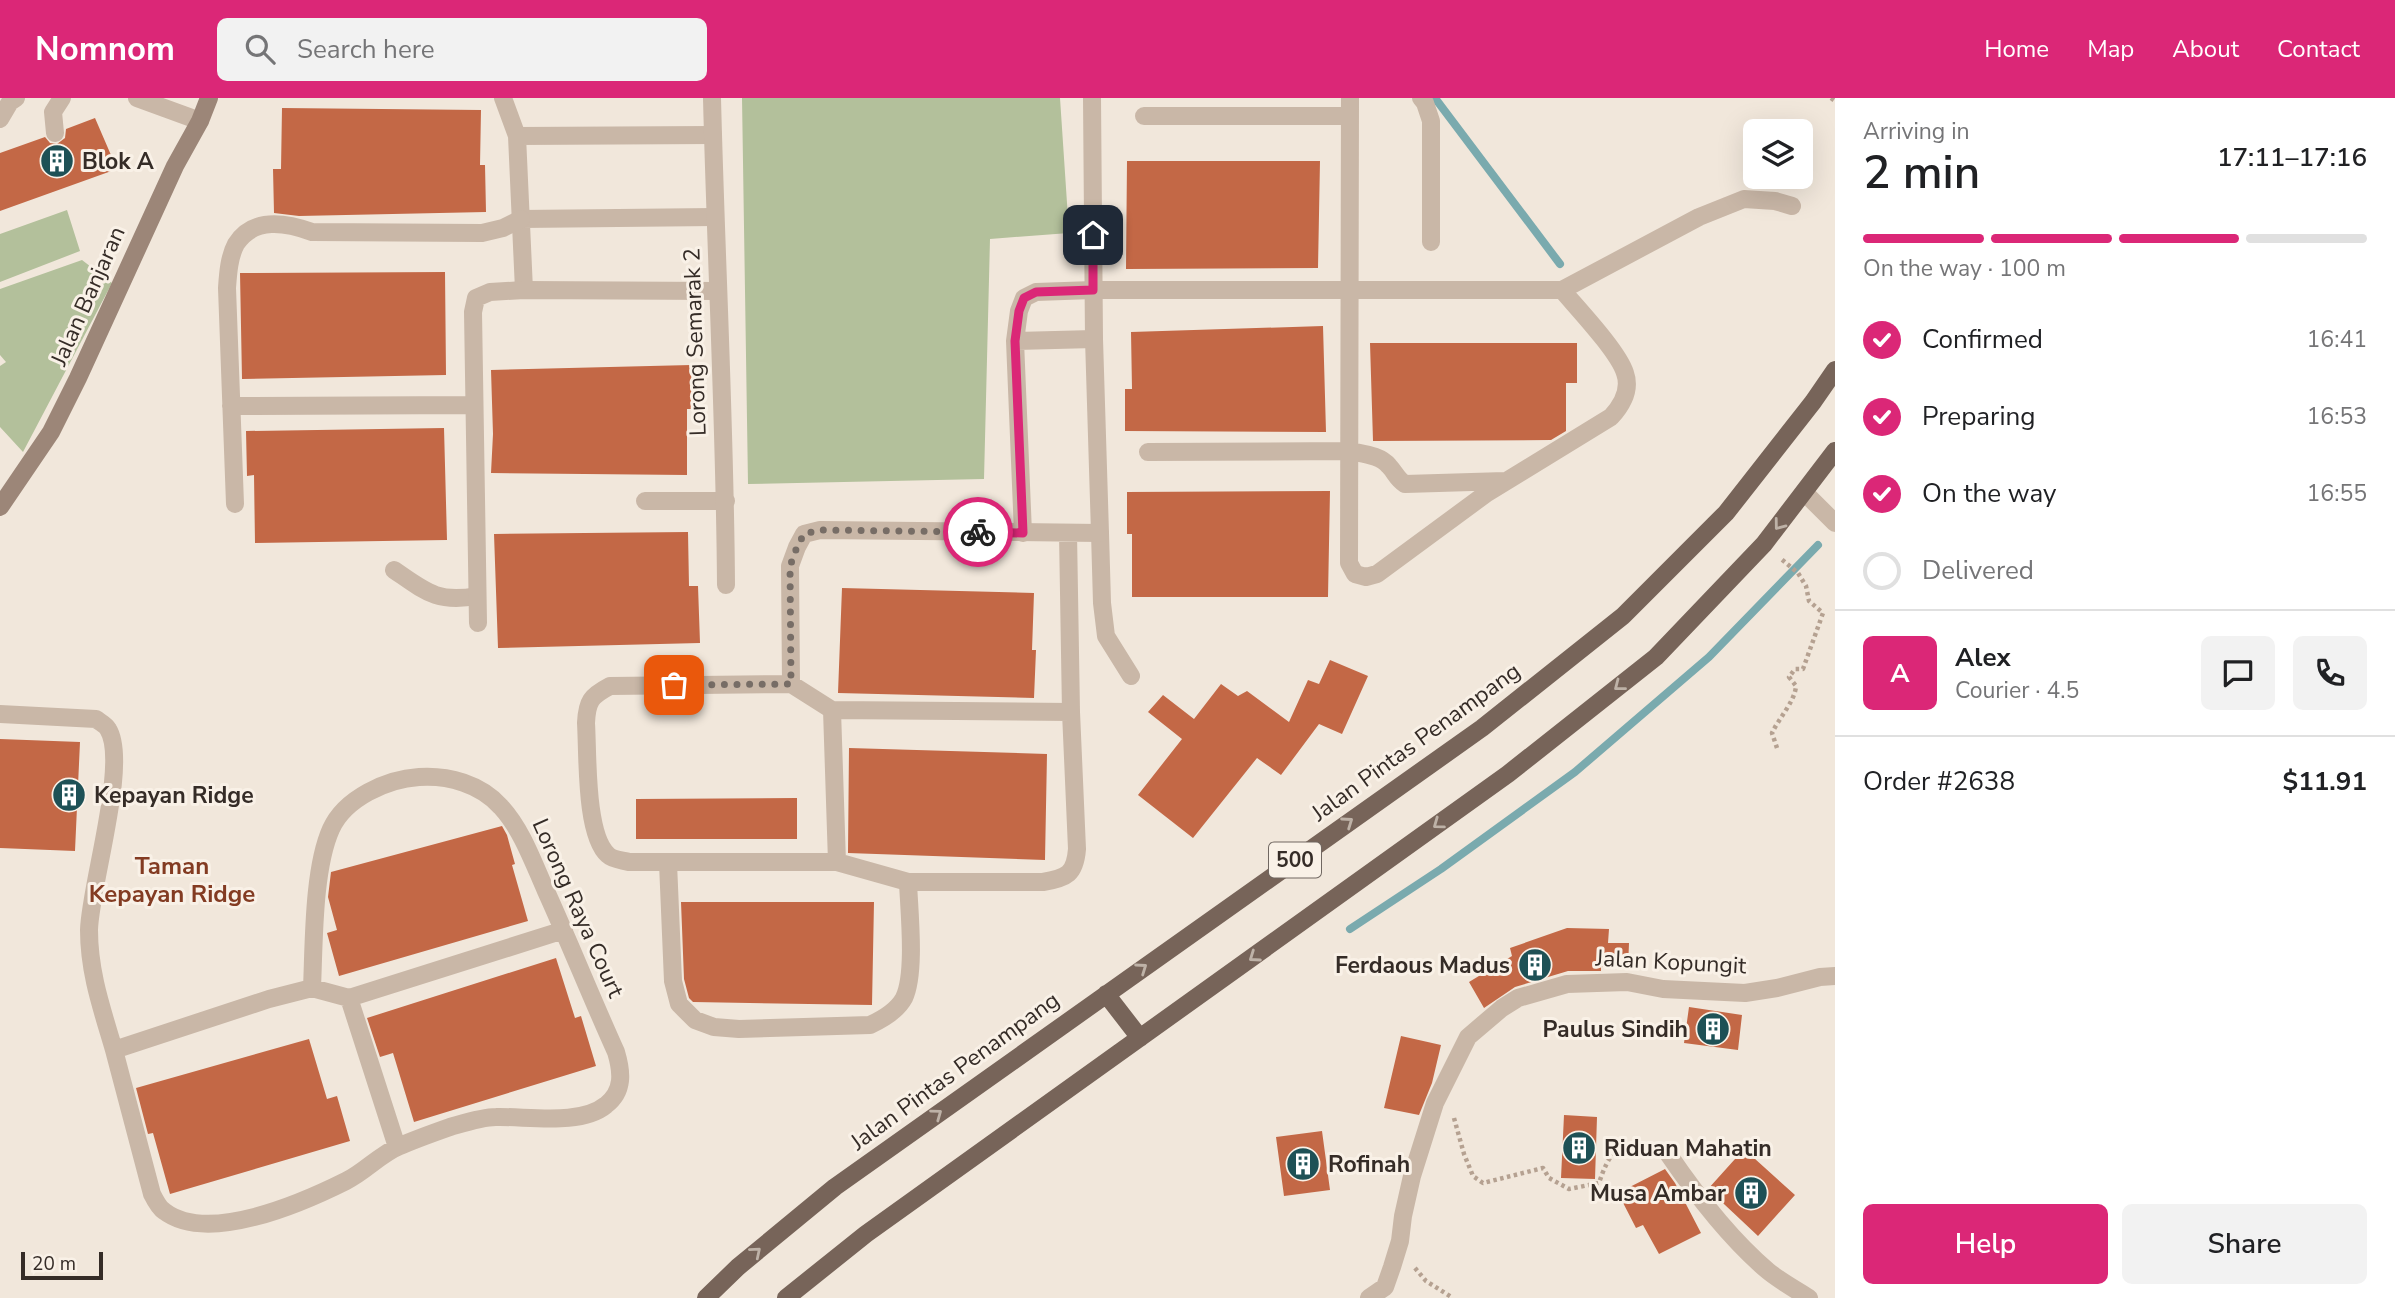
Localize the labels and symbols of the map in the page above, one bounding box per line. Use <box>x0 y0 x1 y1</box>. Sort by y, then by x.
building icon: Blok A <box>38 142 76 180</box>
place label: Blok A <box>82 146 155 177</box>
pin <box>1063 205 1123 265</box>
street label: Jalan Banjaran <box>43 221 133 371</box>
street label: Lorong Semarak 2 <box>676 247 714 437</box>
courier <box>943 497 1013 567</box>
one-way arrow <box>1774 517 1787 530</box>
pin <box>644 655 704 715</box>
street label: Jalan Pintas Penampang <box>1304 656 1527 829</box>
one-way arrow <box>1615 678 1627 691</box>
building icon: Kepayan Ridge <box>50 776 88 814</box>
place label: Kepayan Ridge <box>94 780 254 811</box>
street label: Lorong Raya Court <box>525 814 632 1003</box>
one-way arrow <box>1433 816 1446 828</box>
one-way arrow <box>1340 818 1353 830</box>
road number: 500 <box>1269 842 1321 878</box>
district label: Taman Kepayan Ridge <box>89 850 255 910</box>
street label: Jalan Kopungit <box>1594 943 1748 981</box>
building icon: Ferdaous Madus <box>1516 946 1554 984</box>
one-way arrow <box>1249 949 1262 961</box>
place label: Ferdaous Madus <box>1335 950 1510 981</box>
one-way arrow <box>1134 964 1147 976</box>
street label: Jalan Pintas Penampang <box>843 985 1066 1158</box>
building icon: Paulus Sindih <box>1694 1010 1732 1048</box>
place label: Paulus Sindih <box>1543 1014 1688 1045</box>
one-way arrow <box>929 1110 942 1122</box>
building icon: Riduan Mahatin <box>1560 1129 1598 1167</box>
place label: Riduan Mahatin <box>1604 1133 1772 1164</box>
building icon: Rofinah <box>1284 1145 1322 1183</box>
place label: Rofinah <box>1328 1149 1410 1180</box>
building icon: Musa Ambar <box>1732 1174 1770 1212</box>
place label: Musa Ambar <box>1590 1178 1726 1209</box>
one-way arrow <box>749 1248 761 1261</box>
scale bar <box>21 1249 103 1281</box>

